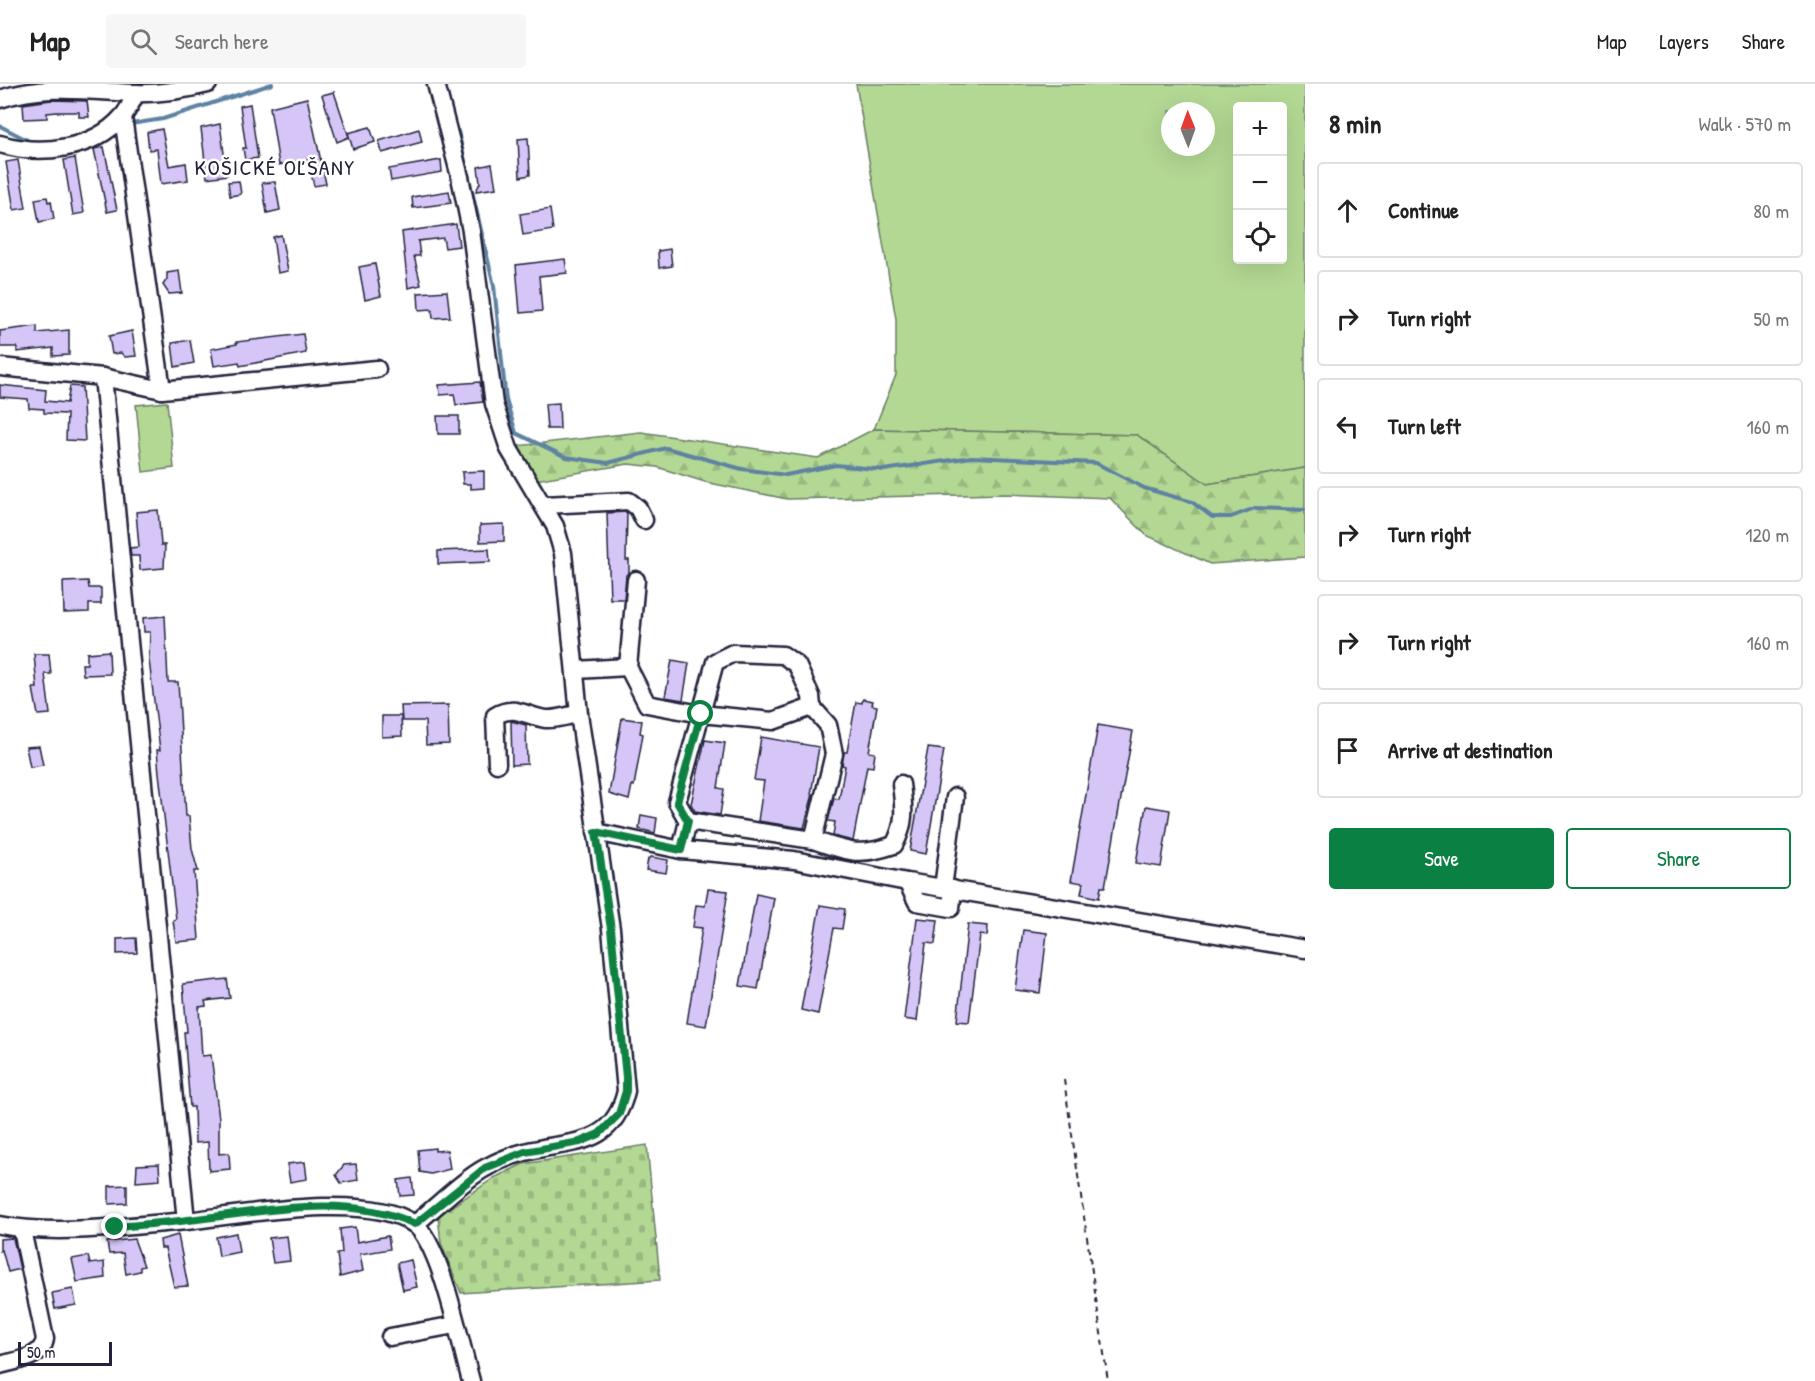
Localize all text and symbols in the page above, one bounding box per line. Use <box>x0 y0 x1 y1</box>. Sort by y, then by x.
search box <box>106 14 526 68</box>
text: Map <box>30 22 70 60</box>
icon: search <box>127 25 160 58</box>
text: Search here <box>175 26 269 56</box>
text: Map <box>1597 27 1626 56</box>
text: Layers <box>1659 27 1709 56</box>
text: Share <box>1742 27 1785 56</box>
north arrow <box>1161 102 1215 156</box>
map controls <box>1233 102 1287 264</box>
button: + <box>1233 102 1287 156</box>
text: 8 min <box>1329 106 1382 141</box>
text: Walk · 570 m <box>1699 110 1791 137</box>
district label: KOŠICKÉ OĽŠANY <box>194 152 356 182</box>
button: − <box>1233 156 1287 210</box>
icon: ahead <box>1331 194 1364 227</box>
text: Continue <box>1388 195 1459 225</box>
text: 80 m <box>1753 197 1789 224</box>
button: locate <box>1233 210 1287 264</box>
icon: right <box>1331 302 1364 335</box>
text: Turn right <box>1388 303 1471 333</box>
text: 50 m <box>1753 305 1789 332</box>
icon: left <box>1331 410 1364 443</box>
text: Turn left <box>1388 411 1461 441</box>
text: 160 m <box>1747 413 1789 440</box>
icon: right <box>1331 518 1364 551</box>
text: Turn right <box>1388 519 1471 549</box>
text: 120 m <box>1745 521 1789 548</box>
icon: right <box>1331 626 1364 659</box>
text: Turn right <box>1388 627 1471 657</box>
text: 160 m <box>1747 629 1789 656</box>
route start <box>687 700 713 726</box>
icon: arrive <box>1331 734 1364 767</box>
text: Arrive at destination <box>1388 735 1553 765</box>
button: Save <box>1329 828 1554 889</box>
button: Share <box>1566 828 1791 889</box>
route end <box>101 1213 127 1239</box>
scale bar <box>18 1339 112 1366</box>
text: 50 m <box>27 1341 56 1363</box>

